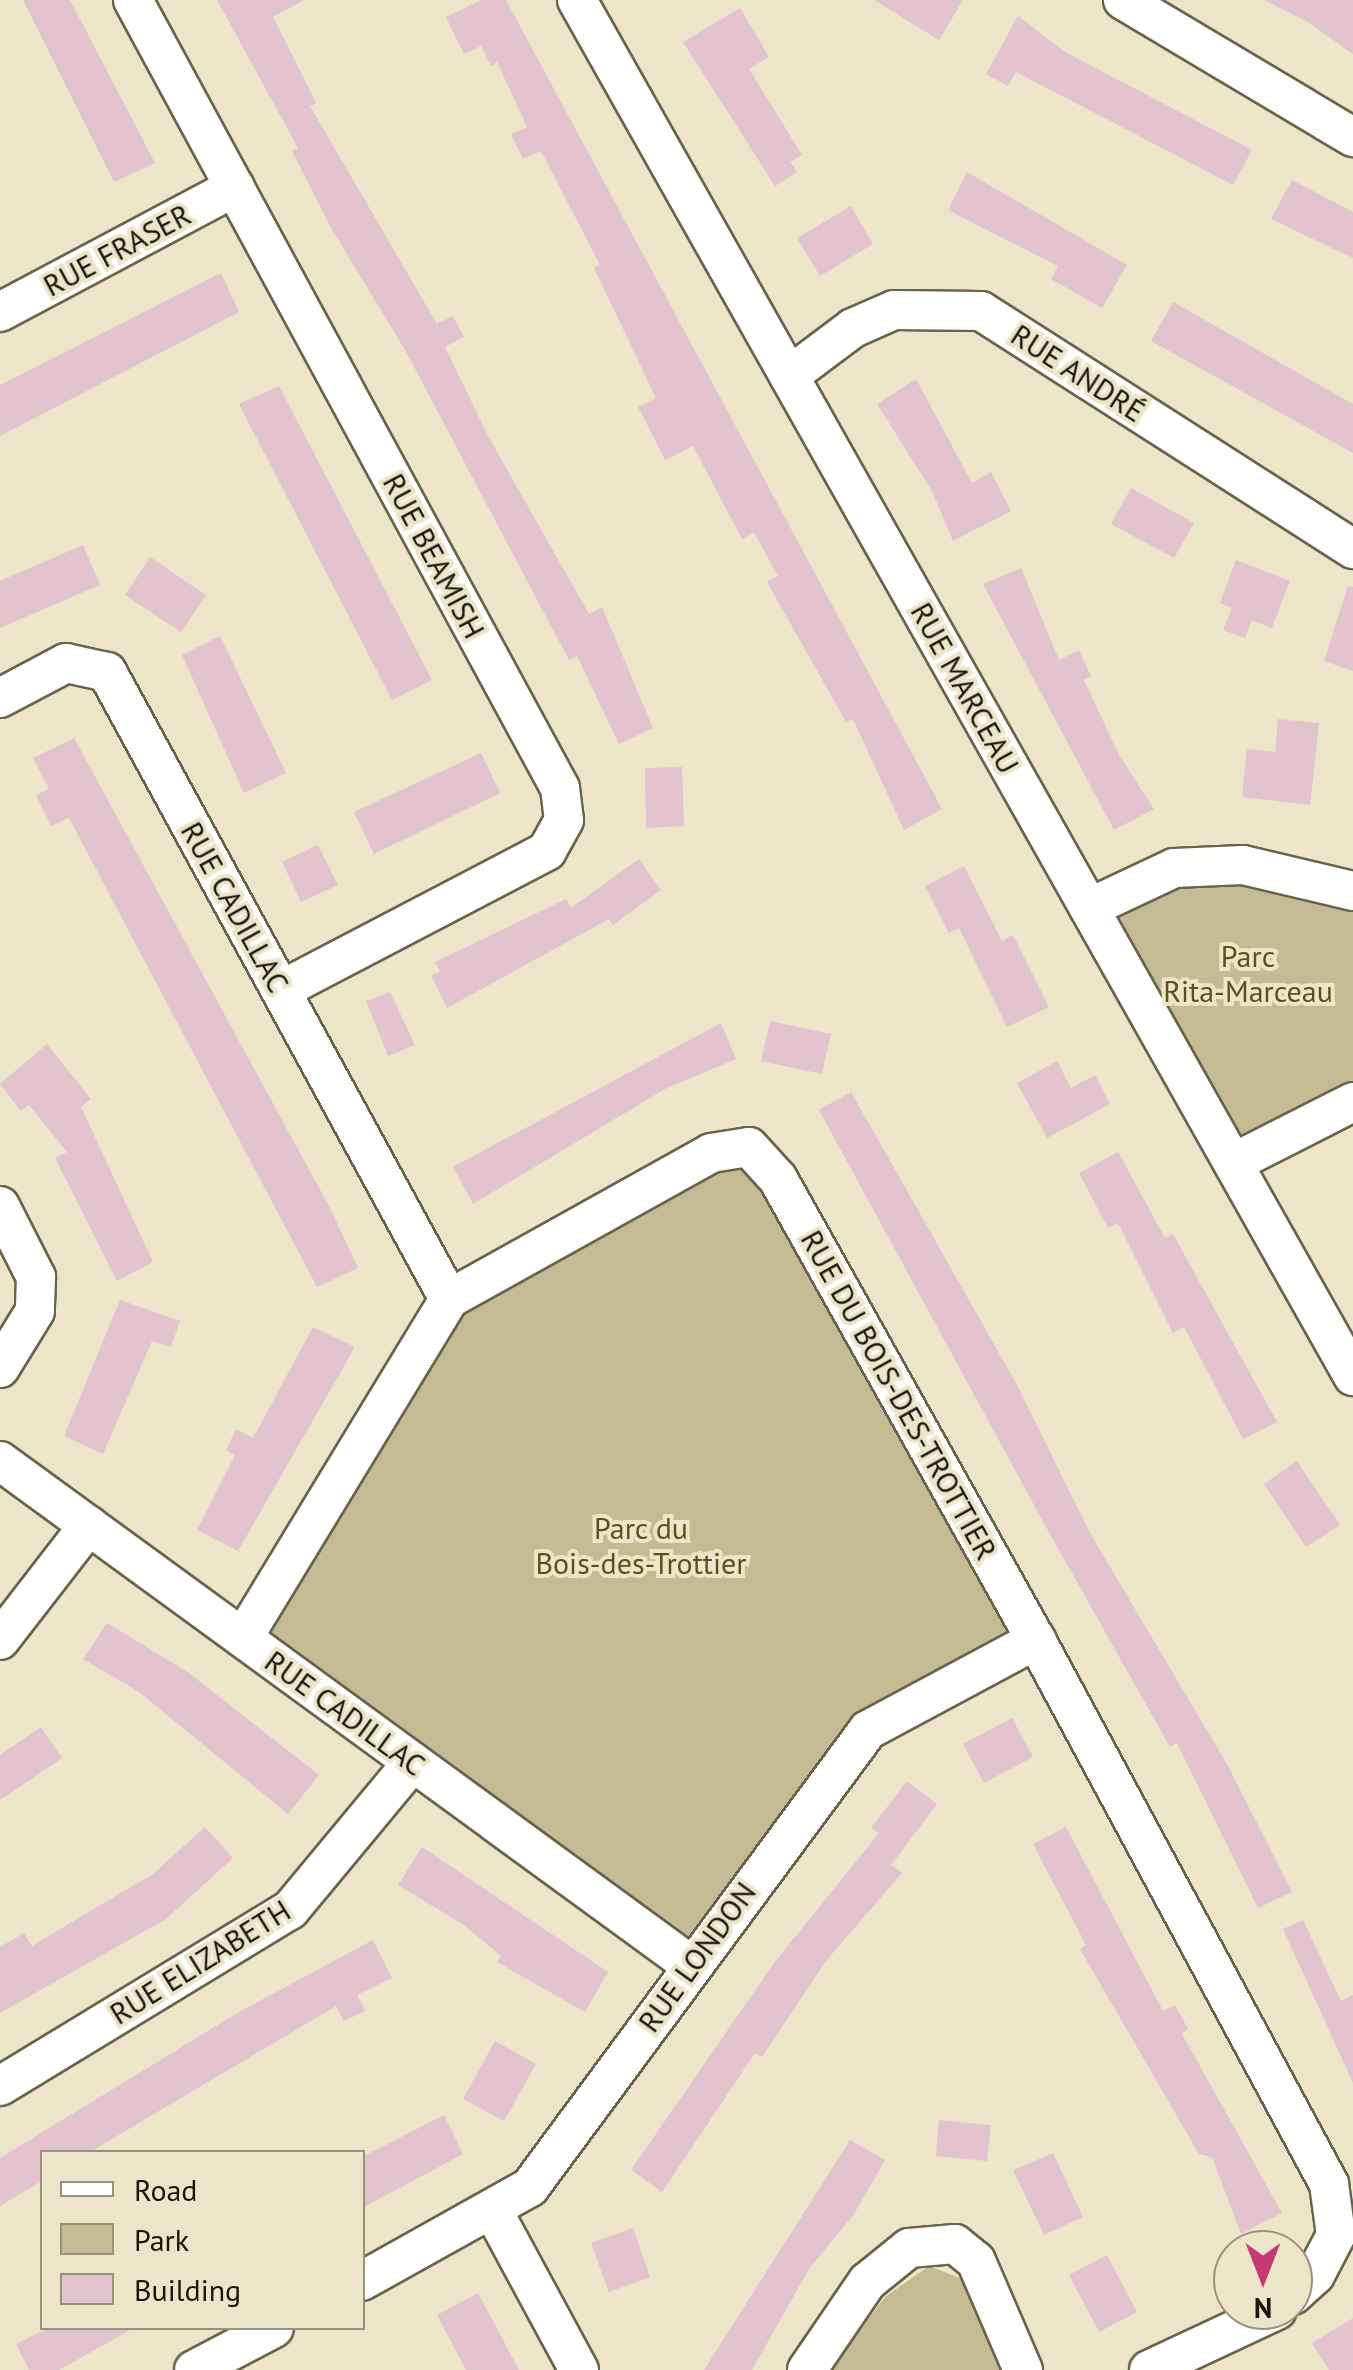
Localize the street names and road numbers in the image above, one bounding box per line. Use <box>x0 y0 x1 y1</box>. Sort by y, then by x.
street label: RUE FRASER <box>37 196 197 304</box>
street label: RUE ANDRÉ <box>1004 316 1152 430</box>
street label: RUE BEAMISH <box>376 468 492 644</box>
street label: RUE MARCEAU <box>903 596 1027 780</box>
street label: RUE CADILLAC <box>173 816 297 998</box>
street label: RUE DU BOIS-DES-TROTTIER <box>793 1224 1005 1566</box>
street label: RUE CADILLAC <box>258 1643 432 1783</box>
street label: RUE LONDON <box>631 1875 763 2039</box>
street label: RUE ELIZABETH <box>103 1892 297 2032</box>

